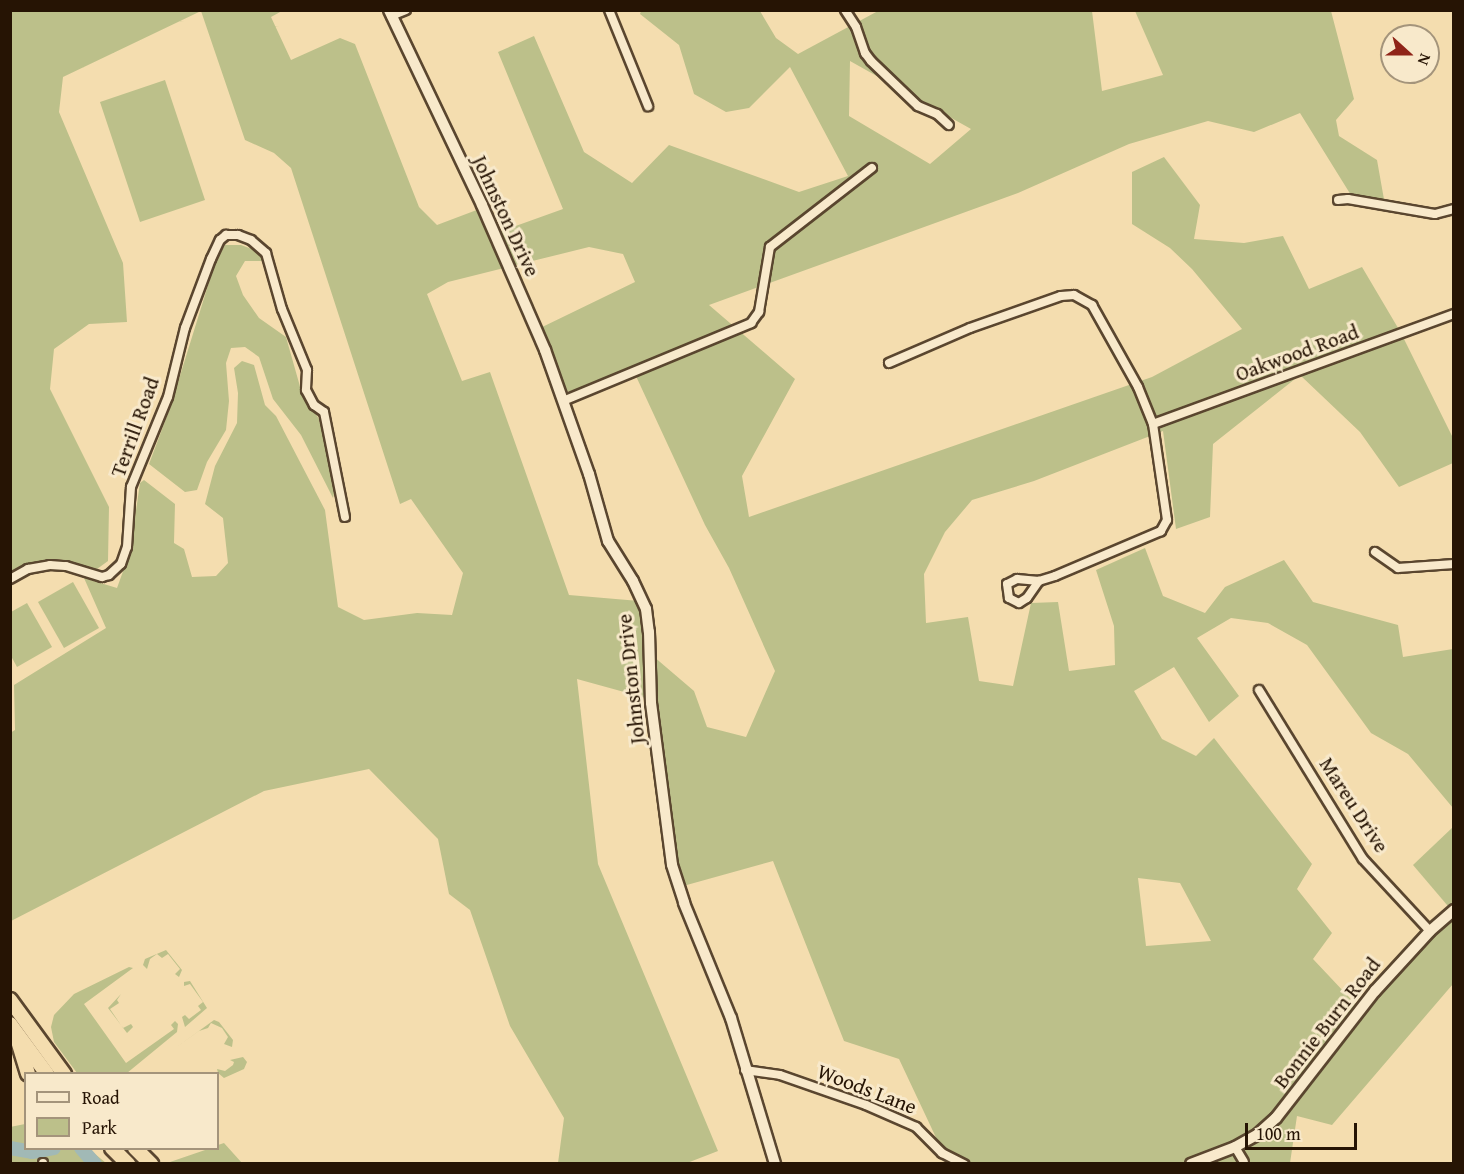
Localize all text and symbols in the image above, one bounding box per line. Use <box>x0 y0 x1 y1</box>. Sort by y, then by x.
north arrow <box>1380 24 1440 84</box>
text: N <box>1412 50 1438 69</box>
street label: Johnston Drive <box>467 151 545 281</box>
street label: Oakwood Road <box>1232 319 1362 387</box>
street label: Terrill Road <box>105 374 165 480</box>
street label: Johnston Drive <box>612 613 650 745</box>
street label: Mareu Drive <box>1314 753 1394 857</box>
street label: Bonnie Burn Road <box>1268 953 1386 1093</box>
street label: Woods Lane <box>814 1059 920 1119</box>
legend <box>24 1072 219 1150</box>
text: Road <box>82 1084 120 1111</box>
scale bar <box>1248 1111 1360 1149</box>
text: Park <box>82 1114 117 1141</box>
text: 100 m <box>1256 1120 1301 1147</box>

